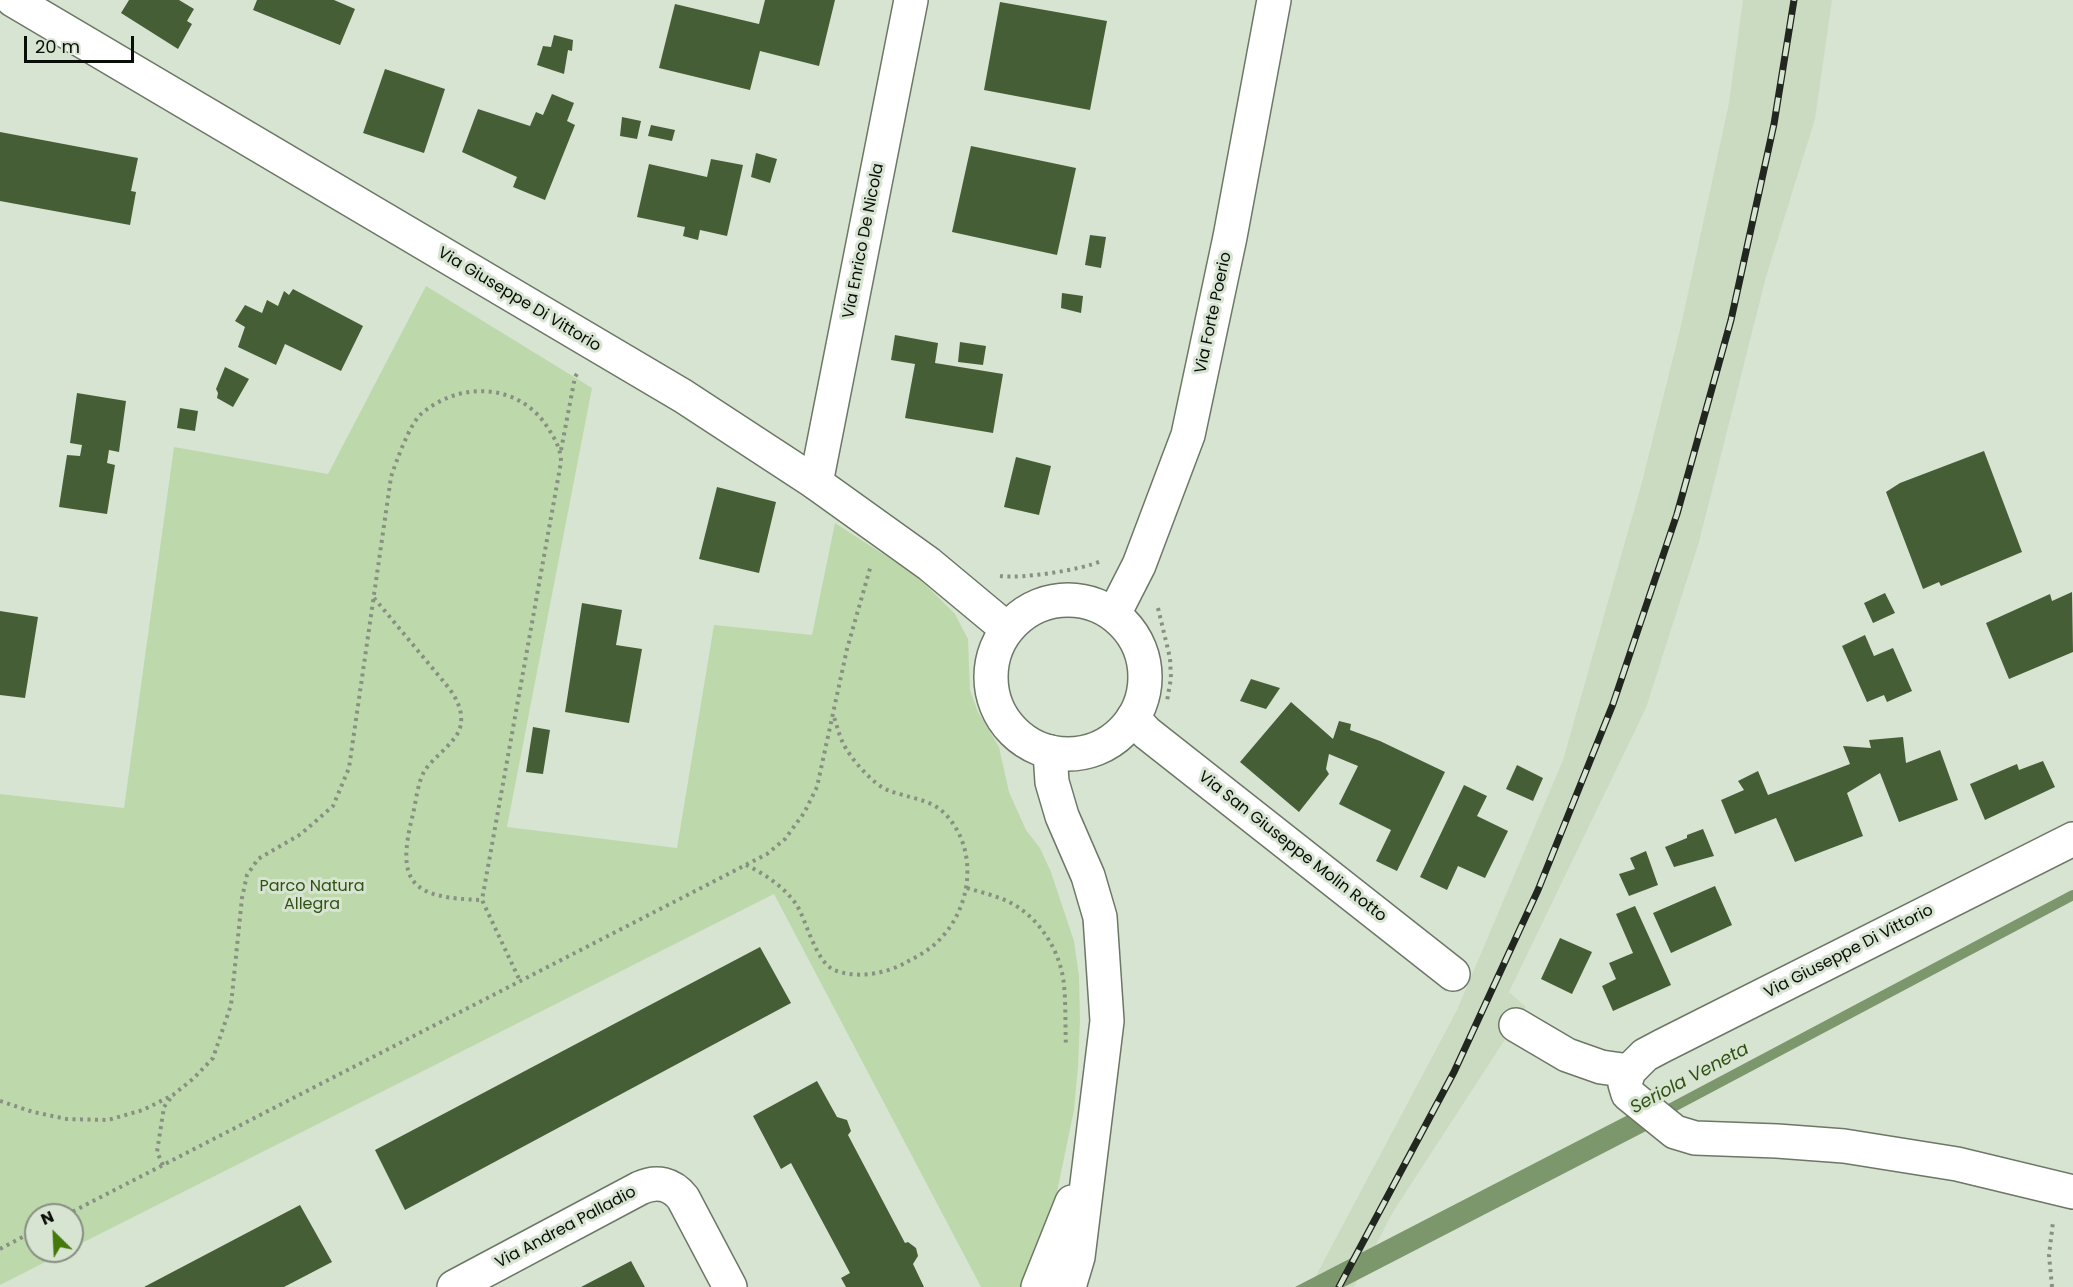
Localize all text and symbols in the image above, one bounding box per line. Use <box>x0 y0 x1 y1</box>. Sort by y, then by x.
scale bar <box>27 24 136 62</box>
text: 20 m <box>35 34 80 59</box>
street label: Via Enrico De Nicola <box>840 162 888 320</box>
street label: Via Giuseppe Di Vittorio <box>434 244 604 356</box>
street label: Via Forte Poerio <box>1192 251 1236 375</box>
street label: Via San Giuseppe Molin Rotto <box>1194 768 1390 926</box>
park label: Parco Natura Allegra <box>259 877 365 915</box>
street label: Via Giuseppe Di Vittorio <box>1761 901 1937 1003</box>
water label: Seriola Veneta <box>1627 1039 1753 1119</box>
street label: Via Andrea Palladio <box>492 1183 640 1273</box>
north arrow <box>24 1203 84 1263</box>
text: N <box>37 1205 57 1231</box>

